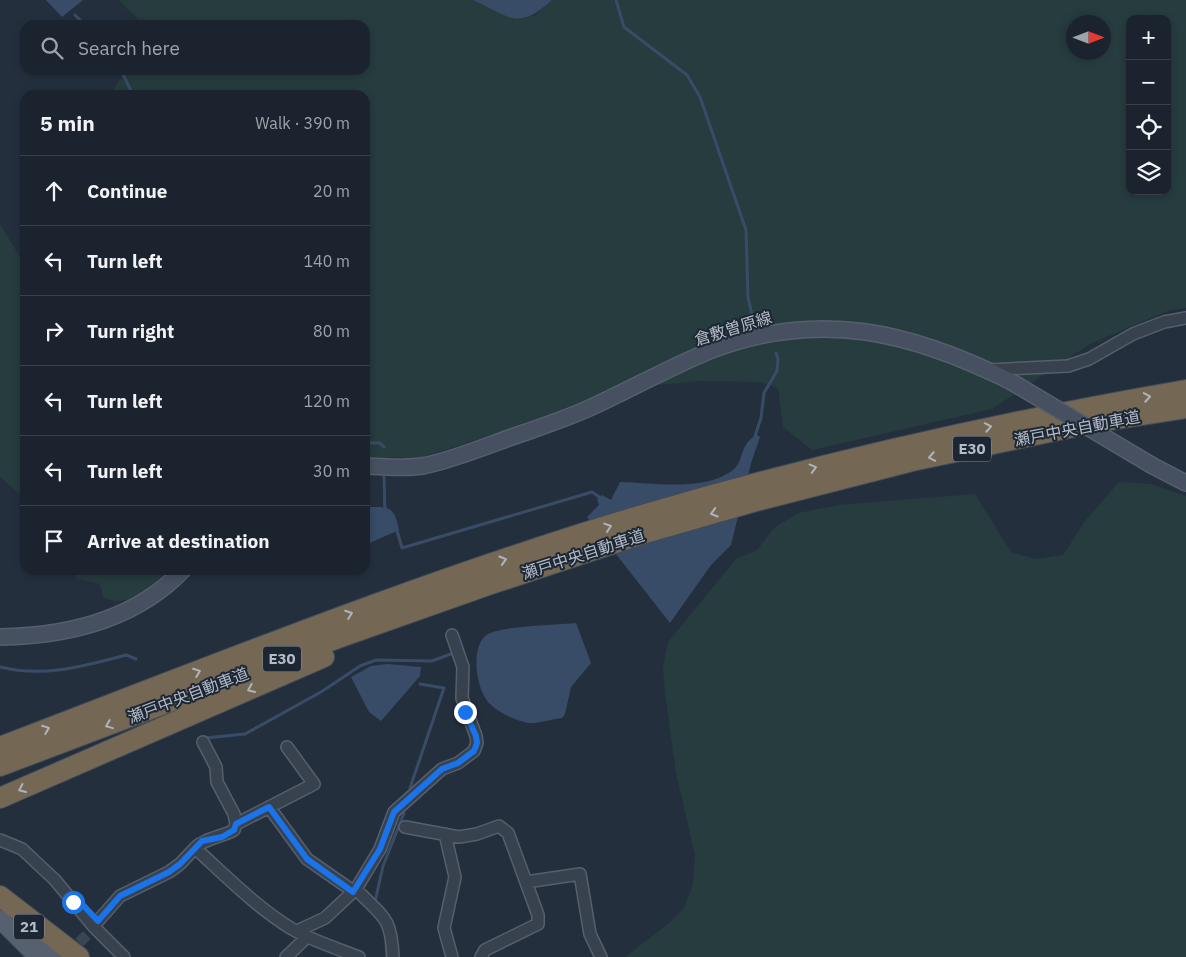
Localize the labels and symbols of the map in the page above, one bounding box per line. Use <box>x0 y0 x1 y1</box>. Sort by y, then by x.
north arrow <box>1066 15 1111 60</box>
street label: 倉敷曽原線 <box>692 307 774 349</box>
one-way arrow <box>1143 392 1152 402</box>
street label: 瀬戸中央自動車道 <box>1012 406 1142 450</box>
one-way arrow <box>983 422 992 432</box>
road number: E30 <box>953 436 991 462</box>
one-way arrow <box>928 451 937 462</box>
one-way arrow <box>808 463 816 473</box>
one-way arrow <box>710 508 718 518</box>
one-way arrow <box>603 522 612 532</box>
street label: 瀬戸中央自動車道 <box>519 525 647 583</box>
one-way arrow <box>498 556 506 566</box>
one-way arrow <box>345 610 353 620</box>
road number: E30 <box>263 646 301 672</box>
street label: 瀬戸中央自動車道 <box>125 663 251 727</box>
one-way arrow <box>193 668 201 678</box>
one-way arrow <box>247 682 256 693</box>
route end <box>454 701 477 724</box>
one-way arrow <box>106 720 114 730</box>
one-way arrow <box>41 725 49 735</box>
one-way arrow <box>18 782 27 793</box>
route start <box>62 891 85 914</box>
road number: 21 <box>14 914 44 940</box>

